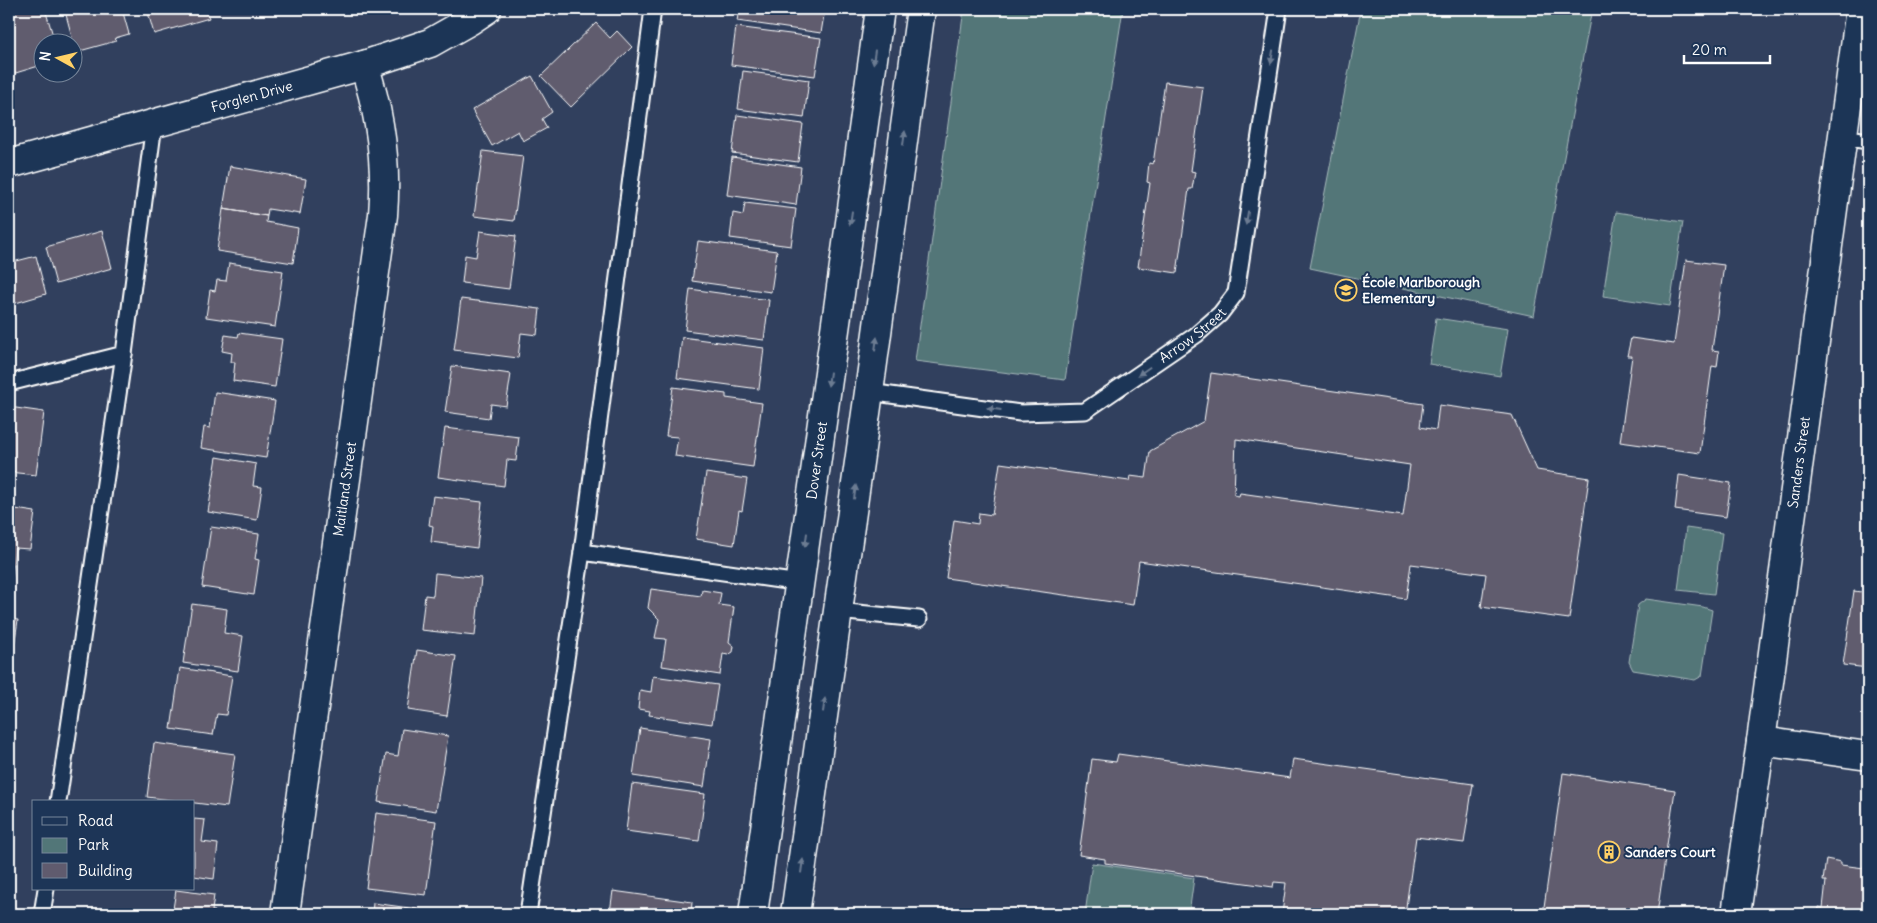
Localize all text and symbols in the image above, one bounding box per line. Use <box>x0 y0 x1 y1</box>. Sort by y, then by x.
north arrow <box>32 32 82 82</box>
scale bar <box>1684 32 1771 64</box>
text: 20 m <box>1692 40 1727 59</box>
one-way arrow <box>869 49 877 65</box>
one-way arrow <box>1267 49 1275 65</box>
text: N <box>36 50 55 62</box>
street label: Forglen Drive <box>209 76 295 116</box>
one-way arrow <box>900 130 908 146</box>
one-way arrow <box>847 210 855 226</box>
one-way arrow <box>1243 210 1251 226</box>
place label: École Marlborough Elementary <box>1362 273 1480 307</box>
school or university icon: École Marlborough Elementary <box>1334 278 1358 302</box>
street label: Arrow Street <box>1155 304 1230 367</box>
one-way arrow <box>872 336 880 352</box>
one-way arrow <box>1137 366 1151 376</box>
one-way arrow <box>824 371 832 387</box>
one-way arrow <box>986 405 1002 413</box>
street label: Sanders Street <box>1784 415 1814 509</box>
street label: Dover Street <box>802 420 831 501</box>
street label: Maitland Street <box>329 440 360 538</box>
one-way arrow <box>851 484 859 500</box>
one-way arrow <box>802 532 810 548</box>
one-way arrow <box>820 697 828 713</box>
legend <box>32 800 195 890</box>
text: Road <box>78 811 113 830</box>
text: Park <box>78 835 109 854</box>
building icon: Sanders Court <box>1597 840 1621 864</box>
place label: Sanders Court <box>1625 843 1716 861</box>
one-way arrow <box>798 858 806 874</box>
text: Building <box>78 861 133 880</box>

